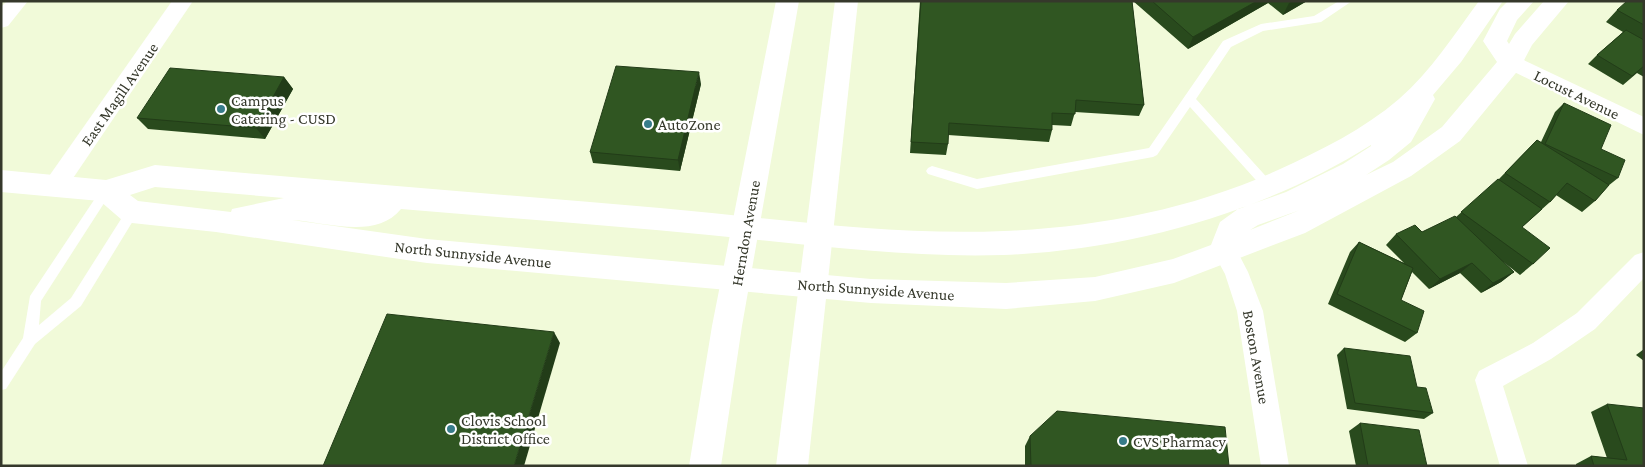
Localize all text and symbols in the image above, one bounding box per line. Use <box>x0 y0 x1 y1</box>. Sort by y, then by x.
street label: East Magill Avenue <box>78 40 162 150</box>
street label: Locust Avenue <box>1531 66 1622 122</box>
place label: Campus Catering - CUSD <box>231 92 336 128</box>
marker: Campus Catering - CUSD <box>215 103 227 115</box>
place label: AutoZone <box>658 116 720 133</box>
marker: AutoZone <box>642 118 654 130</box>
street label: Herndon Avenue <box>728 179 763 287</box>
street label: North Sunnyside Avenue <box>394 238 552 272</box>
street label: North Sunnyside Avenue <box>797 276 955 304</box>
street label: Boston Avenue <box>1240 309 1273 405</box>
place label: Clovis School District Office <box>461 412 550 447</box>
marker: Clovis School District Office <box>445 423 457 435</box>
place label: CVS Pharmacy <box>1133 433 1227 451</box>
marker: CVS Pharmacy <box>1117 435 1129 447</box>

